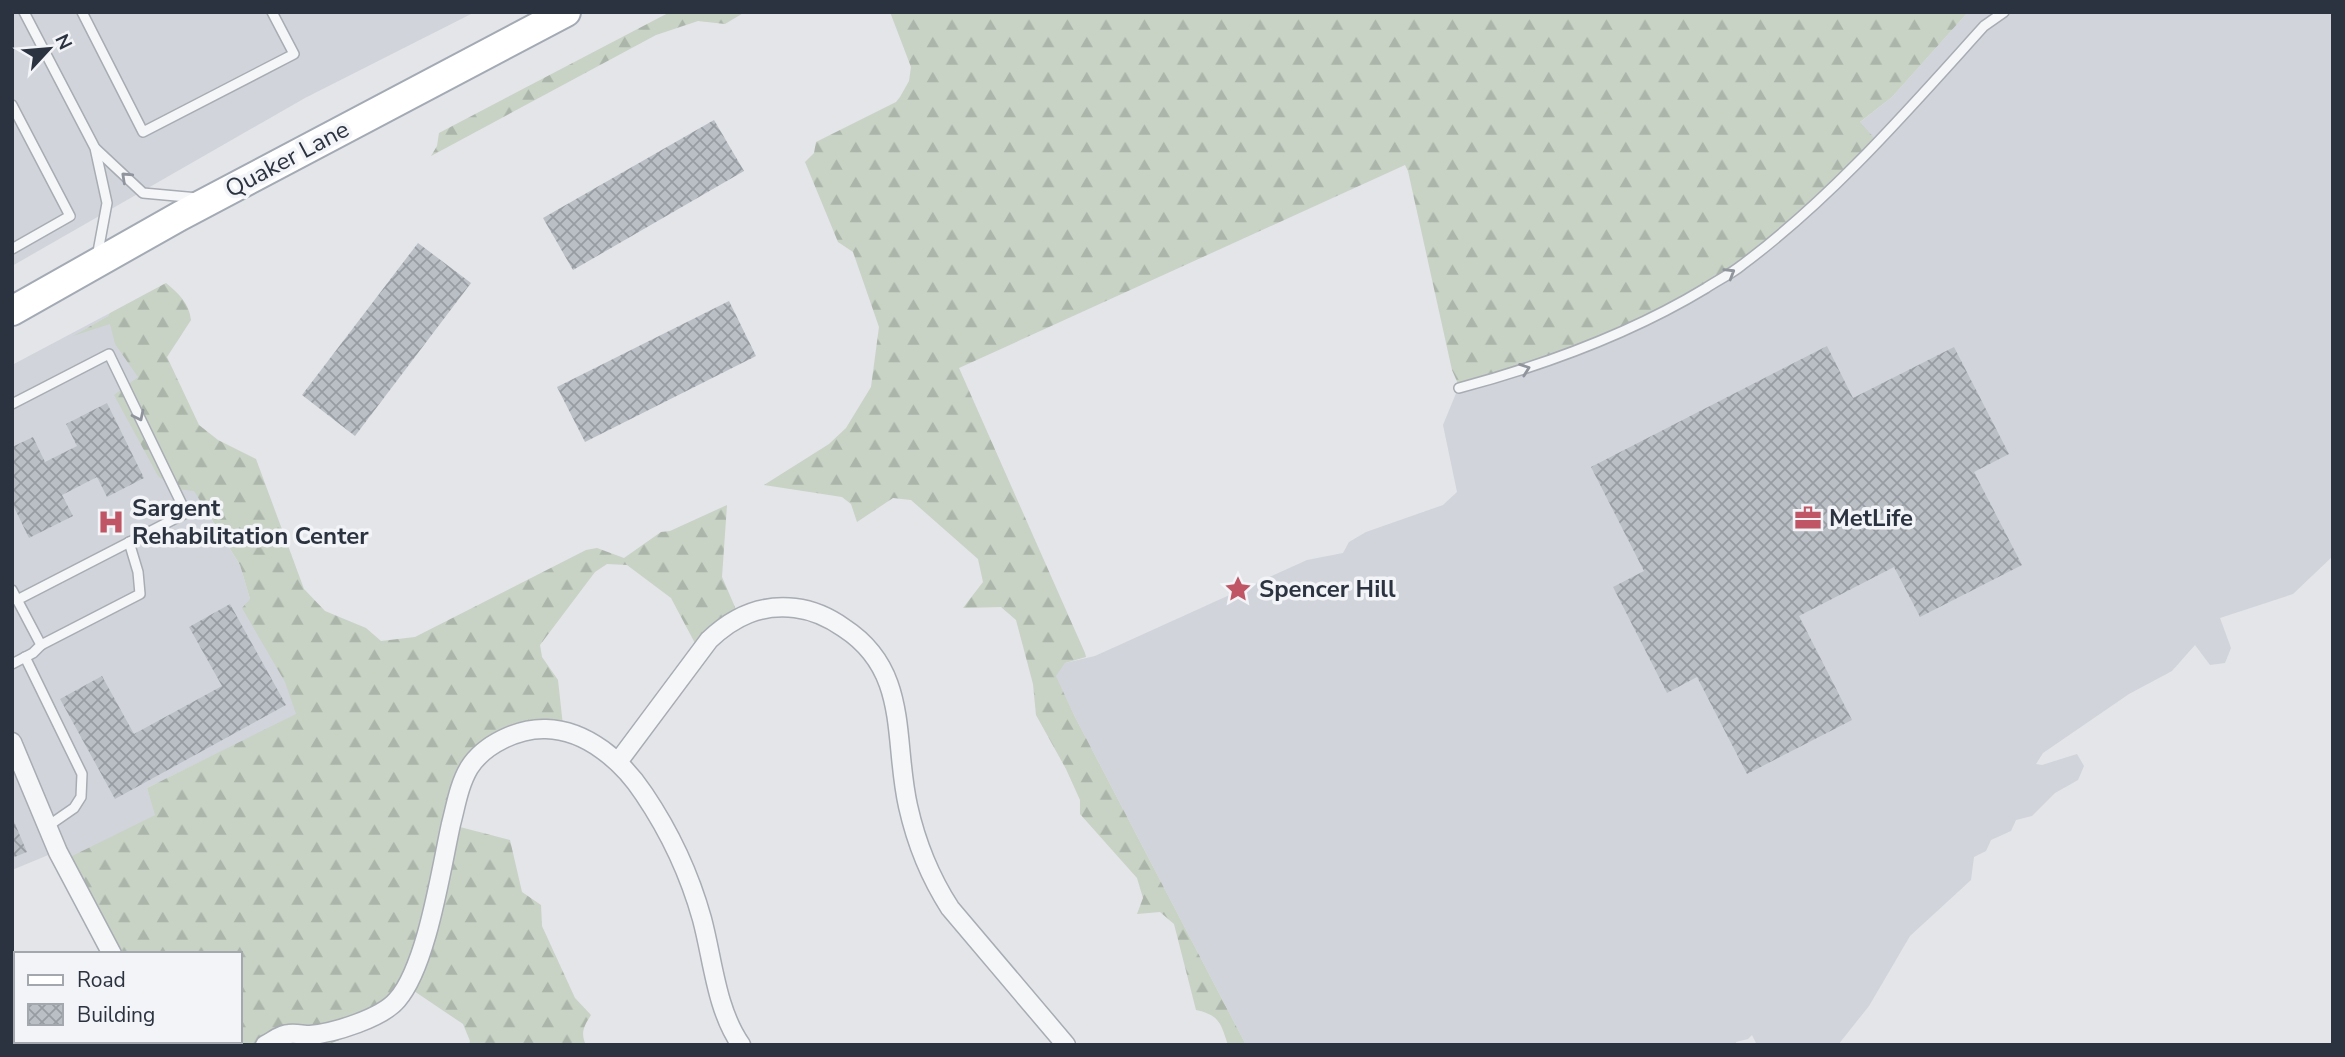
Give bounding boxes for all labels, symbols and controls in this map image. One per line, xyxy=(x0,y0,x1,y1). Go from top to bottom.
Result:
north arrow xyxy=(14,14,84,84)
text: N xyxy=(49,30,78,54)
street label: Quaker Lane xyxy=(219,113,355,205)
one-way arrow xyxy=(121,173,134,186)
one-way arrow xyxy=(1723,268,1736,281)
one-way arrow xyxy=(1518,363,1530,377)
one-way arrow xyxy=(130,409,144,421)
place label: Sargent Rehabilitation Center xyxy=(132,492,369,552)
place label: MetLife xyxy=(1829,502,1913,534)
office icon: MetLife xyxy=(1793,503,1823,533)
hospital icon: Sargent Rehabilitation Center xyxy=(96,507,126,537)
place label: Spencer Hill xyxy=(1259,573,1396,605)
place icon: Spencer Hill xyxy=(1223,574,1253,604)
legend xyxy=(14,952,242,1043)
text: Road xyxy=(77,966,126,994)
text: Building xyxy=(77,1001,155,1029)

